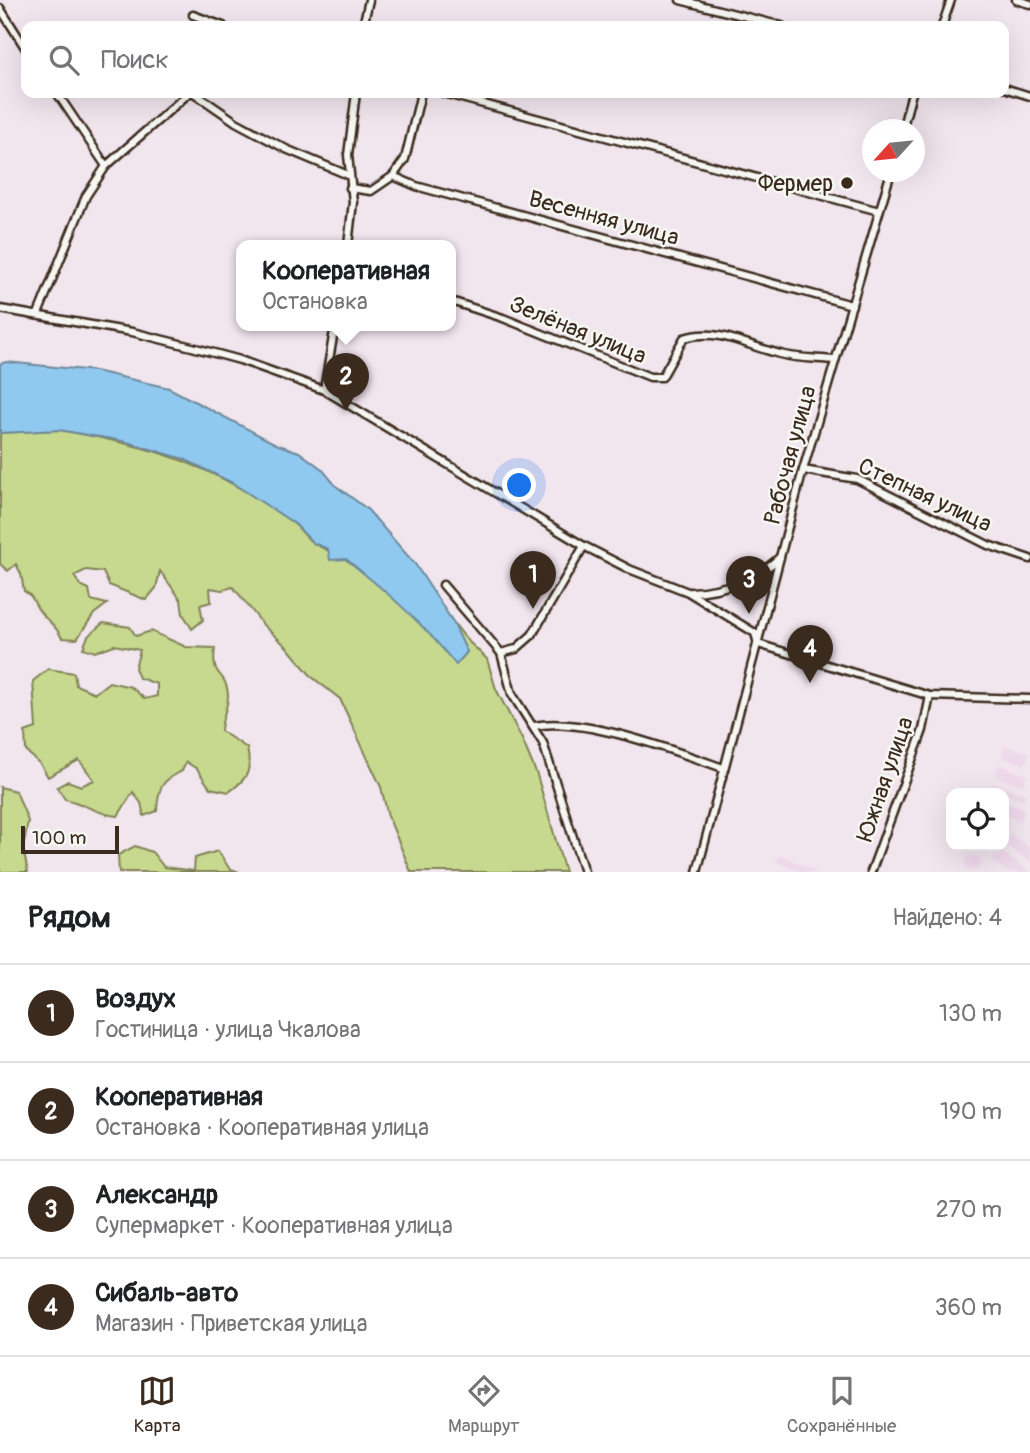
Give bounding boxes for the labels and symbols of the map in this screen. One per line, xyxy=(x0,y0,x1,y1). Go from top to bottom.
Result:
north arrow xyxy=(862,119,925,182)
place label: Фермер xyxy=(758,169,833,198)
marker: Фермер xyxy=(839,175,855,191)
street label: Весенняя улица xyxy=(526,184,682,252)
street label: Зелёная улица xyxy=(505,289,651,371)
pin: 2 xyxy=(323,353,369,411)
street label: Рабочая улица xyxy=(758,382,822,528)
street label: Степная улица xyxy=(854,451,996,539)
your location xyxy=(502,468,536,502)
pin: 1 xyxy=(510,551,556,609)
pin: 3 xyxy=(726,556,772,614)
pin: 4 xyxy=(787,625,833,683)
street label: Южная улица xyxy=(850,713,920,845)
scale bar xyxy=(21,823,119,855)

